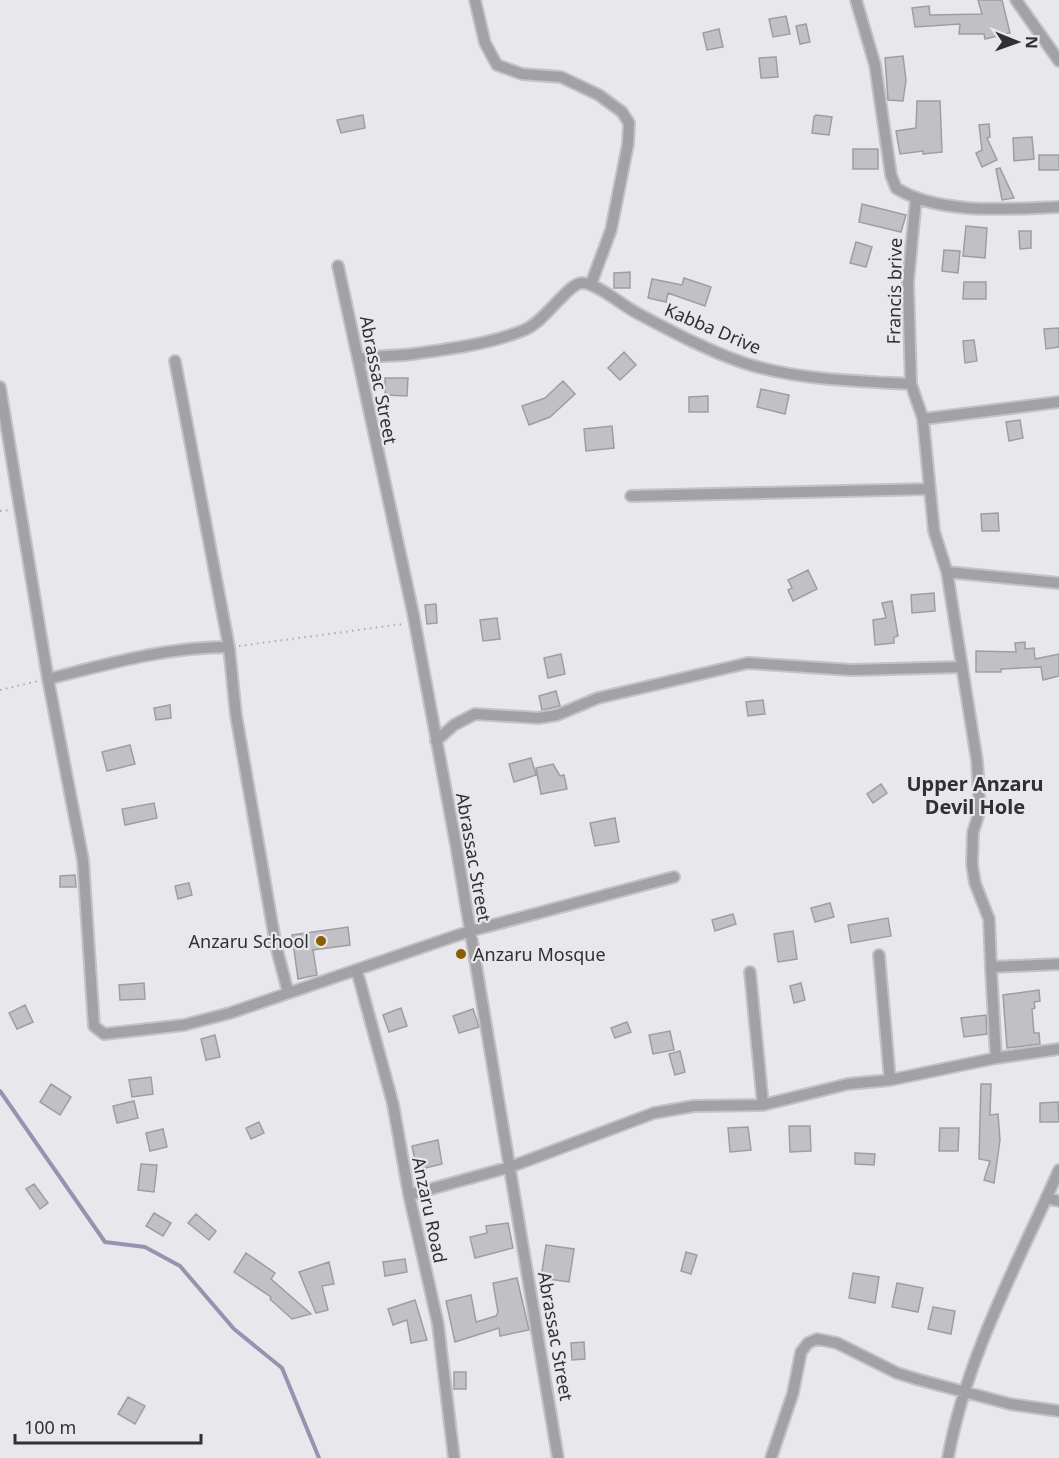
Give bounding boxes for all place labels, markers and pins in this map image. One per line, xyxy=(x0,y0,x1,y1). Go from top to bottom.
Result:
place label: Anzaru School xyxy=(189,929,309,953)
marker: Anzaru School xyxy=(314,934,328,948)
place label: Anzaru Mosque xyxy=(473,942,606,966)
marker: Anzaru Mosque xyxy=(454,947,468,961)

